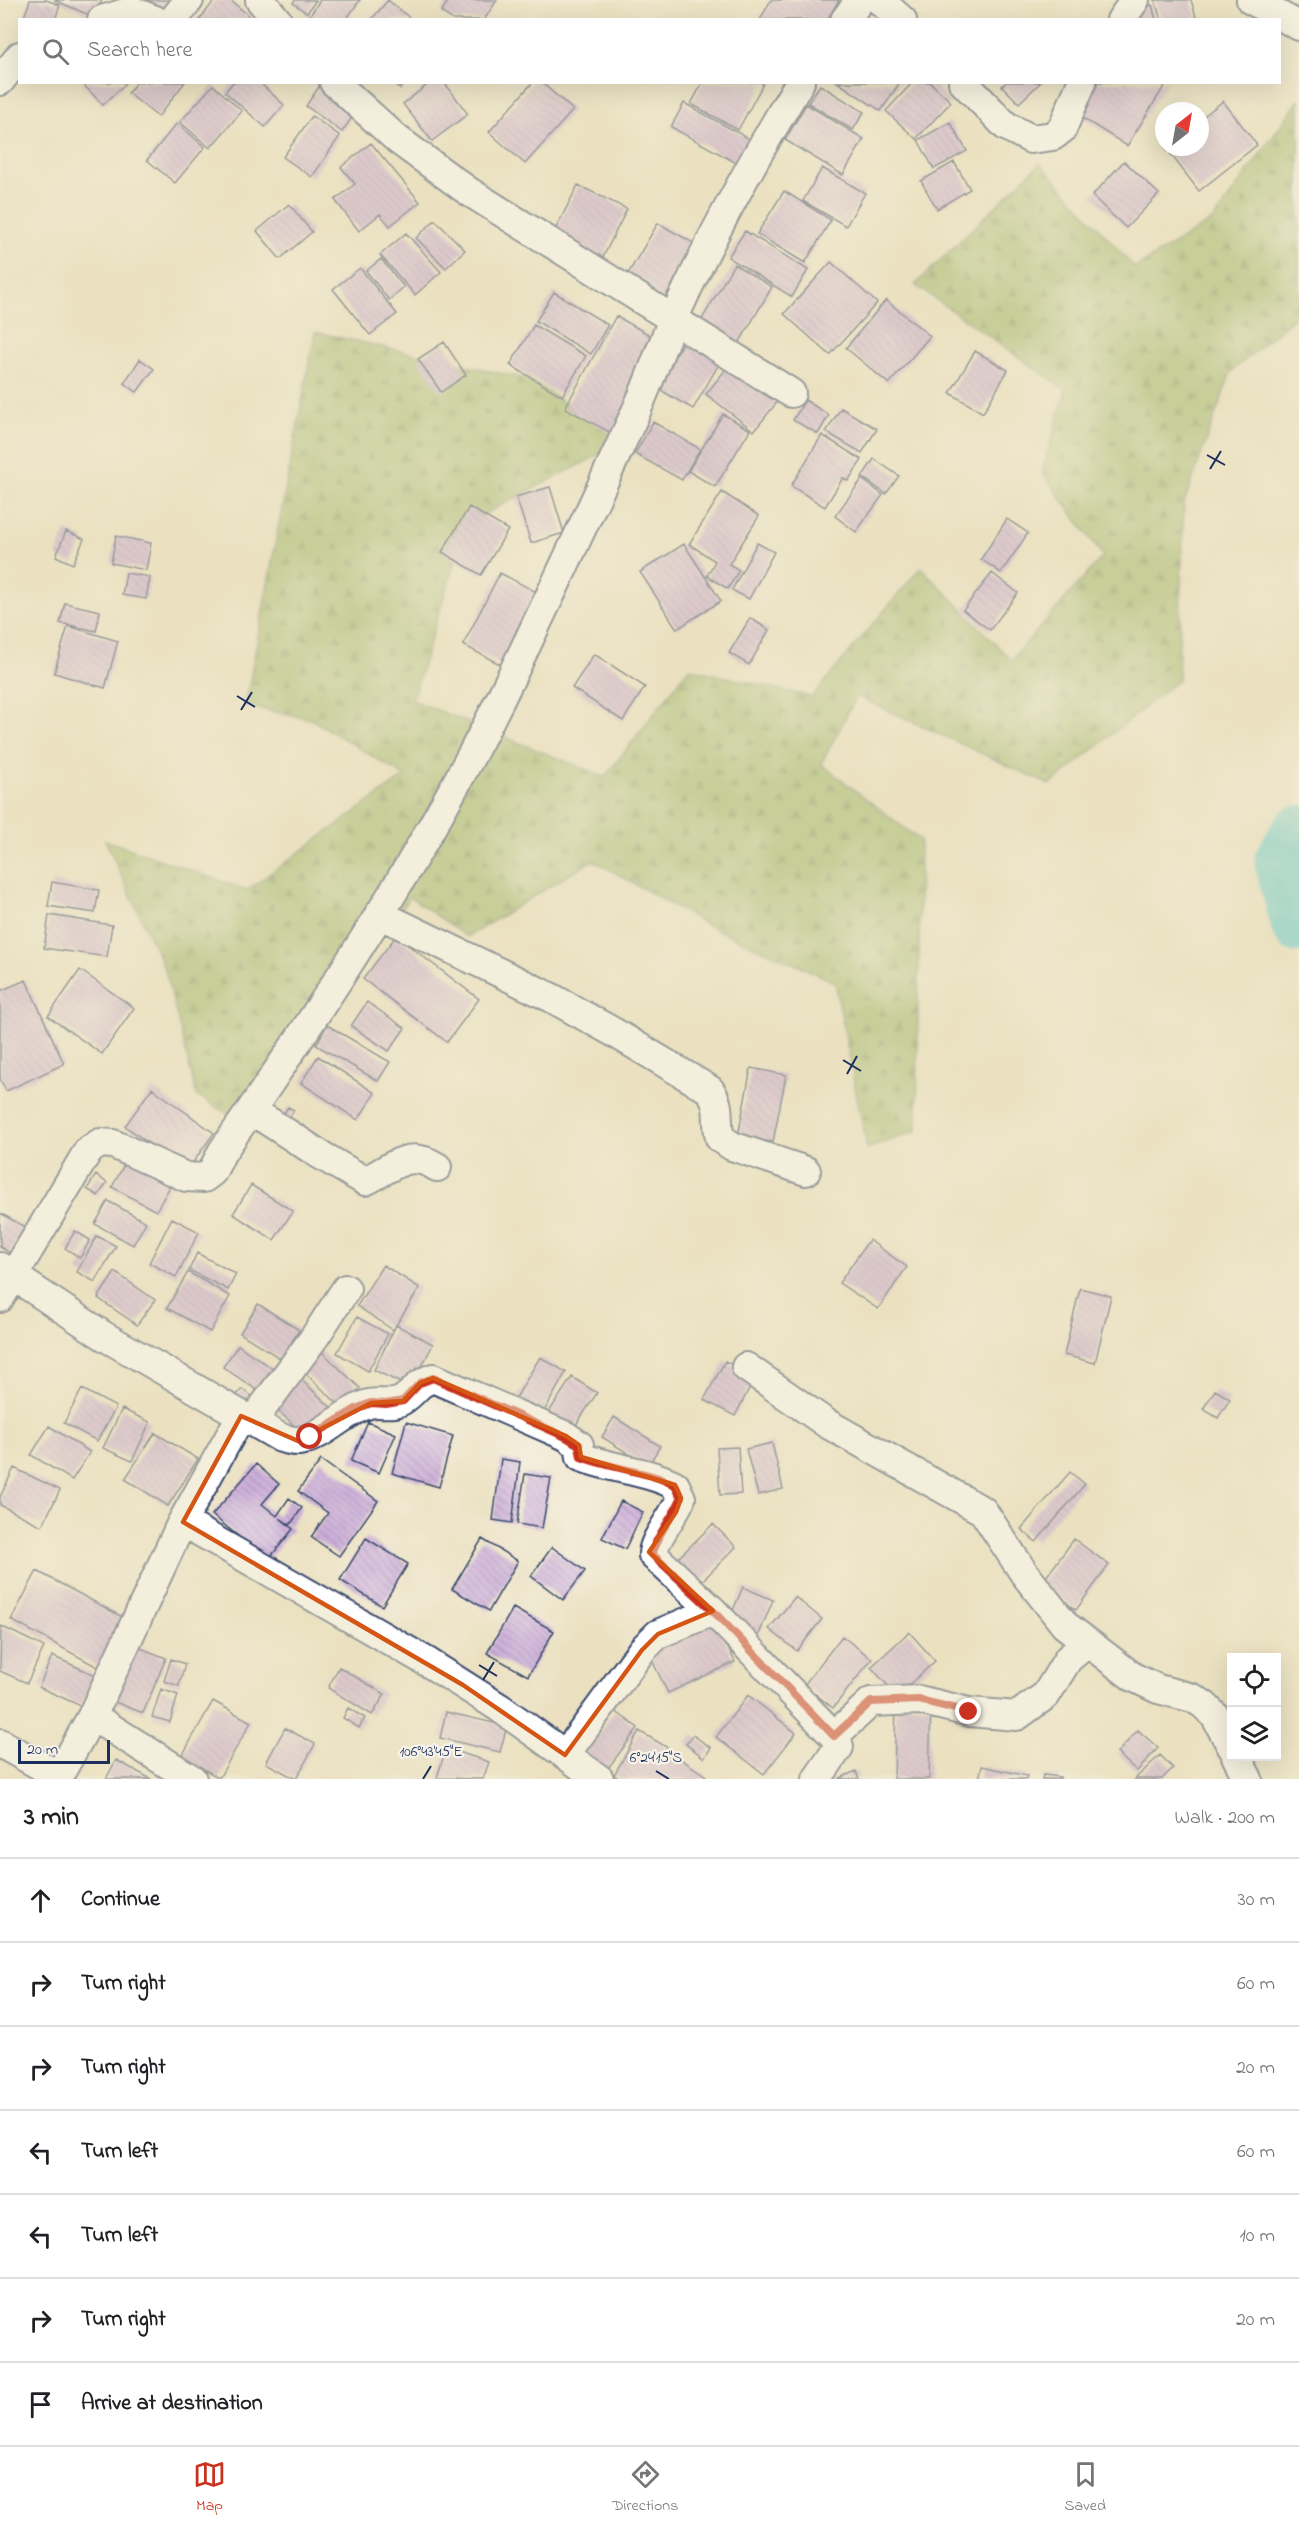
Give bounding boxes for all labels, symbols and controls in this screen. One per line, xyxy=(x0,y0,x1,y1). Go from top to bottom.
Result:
search box xyxy=(18,18,1281,84)
icon: search xyxy=(39,35,72,68)
text: Search here xyxy=(87,35,192,67)
north arrow xyxy=(1155,102,1209,156)
route start xyxy=(296,1423,322,1449)
map controls xyxy=(1227,1653,1281,1761)
button: locate xyxy=(1227,1653,1281,1707)
route end xyxy=(955,1698,981,1724)
button: layers xyxy=(1227,1707,1281,1761)
scale bar xyxy=(18,1737,110,1764)
text: 20 m xyxy=(27,1738,58,1762)
text: 106°43'45"E xyxy=(399,1741,463,1763)
text: 6°24'15"S xyxy=(630,1747,683,1769)
text: 3 min xyxy=(24,1799,79,1837)
text: Walk · 200 m xyxy=(1175,1804,1275,1833)
icon: ahead xyxy=(24,1884,57,1917)
text: Continue xyxy=(81,1884,160,1916)
text: 30 m xyxy=(1238,1886,1275,1915)
icon: right xyxy=(24,1968,57,2001)
text: Turn right xyxy=(81,1968,166,2000)
text: 60 m xyxy=(1237,1970,1275,1999)
icon: right xyxy=(24,2052,57,2085)
text: Turn right xyxy=(81,2052,166,2084)
text: 20 m xyxy=(1236,2054,1275,2083)
icon: left xyxy=(24,2136,57,2169)
text: Turn left xyxy=(81,2136,158,2168)
text: 60 m xyxy=(1237,2138,1275,2167)
icon: left xyxy=(24,2220,57,2253)
text: Turn left xyxy=(81,2220,158,2252)
text: 10 m xyxy=(1239,2222,1275,2251)
icon: right xyxy=(24,2304,57,2337)
text: Turn right xyxy=(81,2304,166,2336)
text: 20 m xyxy=(1236,2306,1275,2335)
icon: arrive xyxy=(24,2388,57,2421)
text: Arrive at destination xyxy=(81,2388,263,2420)
tab: Map xyxy=(193,2458,226,2518)
tab: Directions xyxy=(612,2458,678,2518)
tab: Saved xyxy=(1064,2458,1106,2518)

